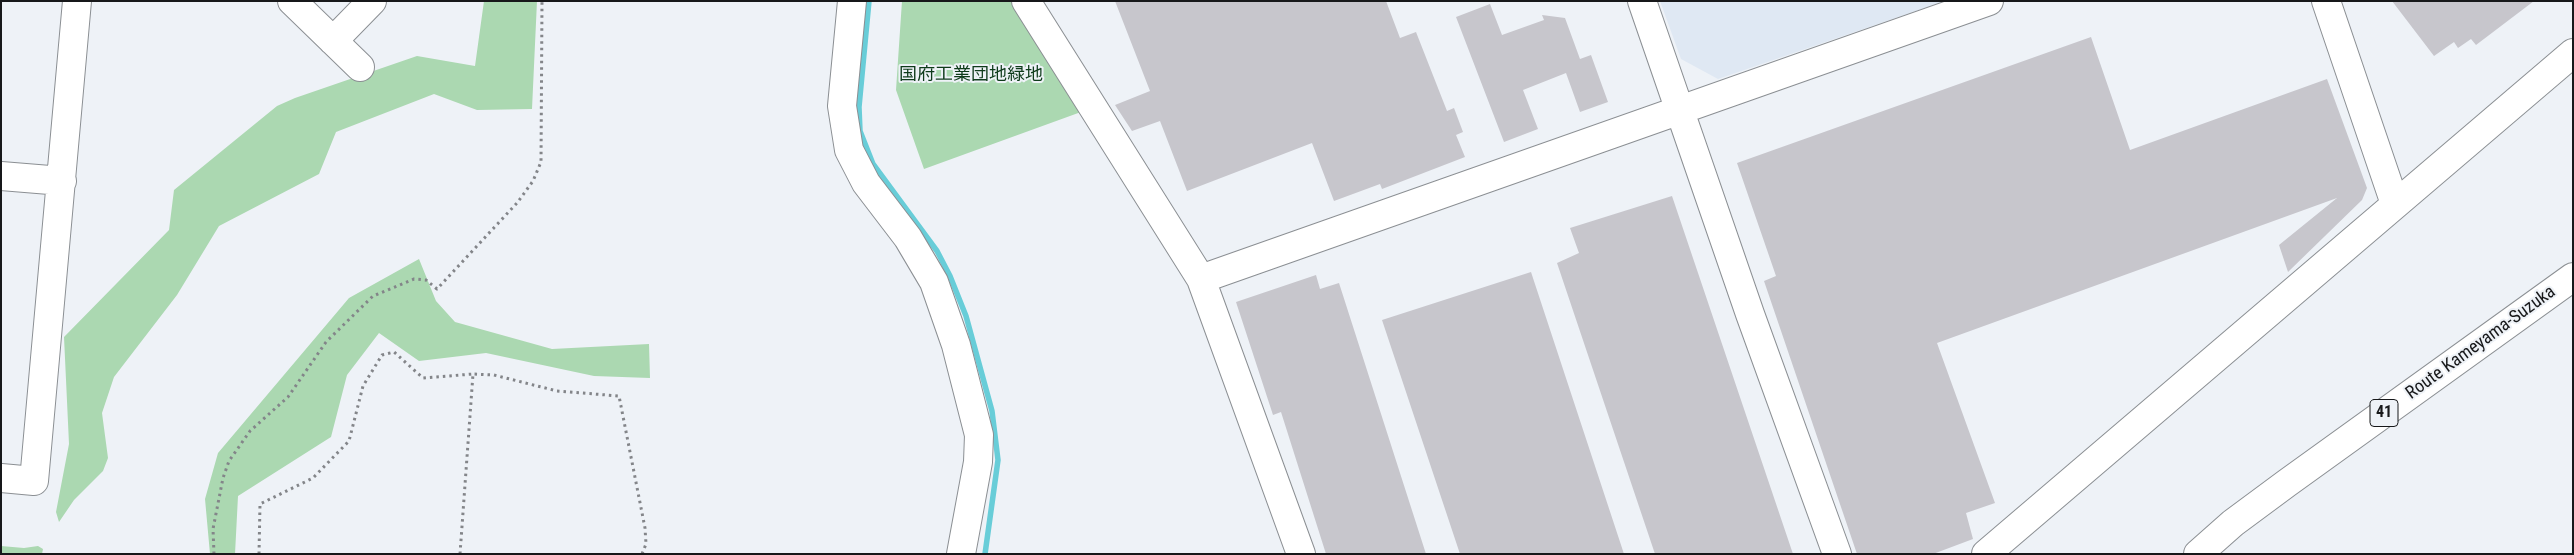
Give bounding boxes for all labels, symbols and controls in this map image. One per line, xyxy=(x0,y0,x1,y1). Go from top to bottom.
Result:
park label: 国府工業団地緑地 xyxy=(899,64,1043,86)
street label: Route Kameyama-Suzuka xyxy=(2402,282,2560,404)
road number: 41 xyxy=(2370,399,2398,426)

